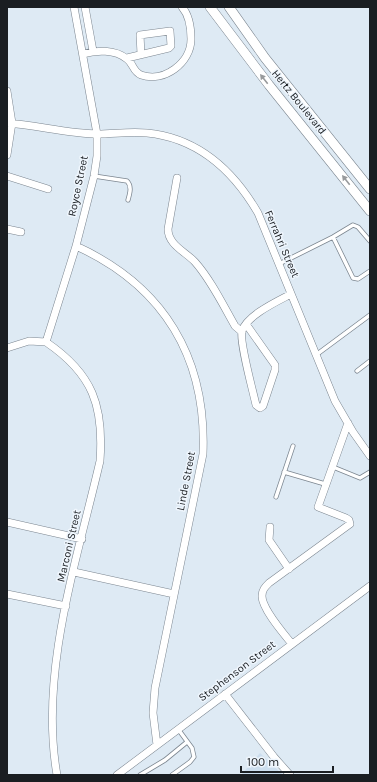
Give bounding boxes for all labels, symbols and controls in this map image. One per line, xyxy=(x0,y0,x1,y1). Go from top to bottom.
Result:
street label: Hertz Boulevard xyxy=(269,67,329,137)
one-way arrow xyxy=(260,73,269,84)
street label: Royce Street xyxy=(65,154,91,218)
one-way arrow xyxy=(342,174,350,185)
street label: Ferrahri Street xyxy=(262,208,302,280)
street label: Linde Street xyxy=(174,450,198,512)
street label: Marconi Street xyxy=(54,509,84,583)
street label: Stephenson Street xyxy=(196,638,278,704)
scale bar xyxy=(241,748,333,774)
text: 100 m xyxy=(247,755,279,769)

